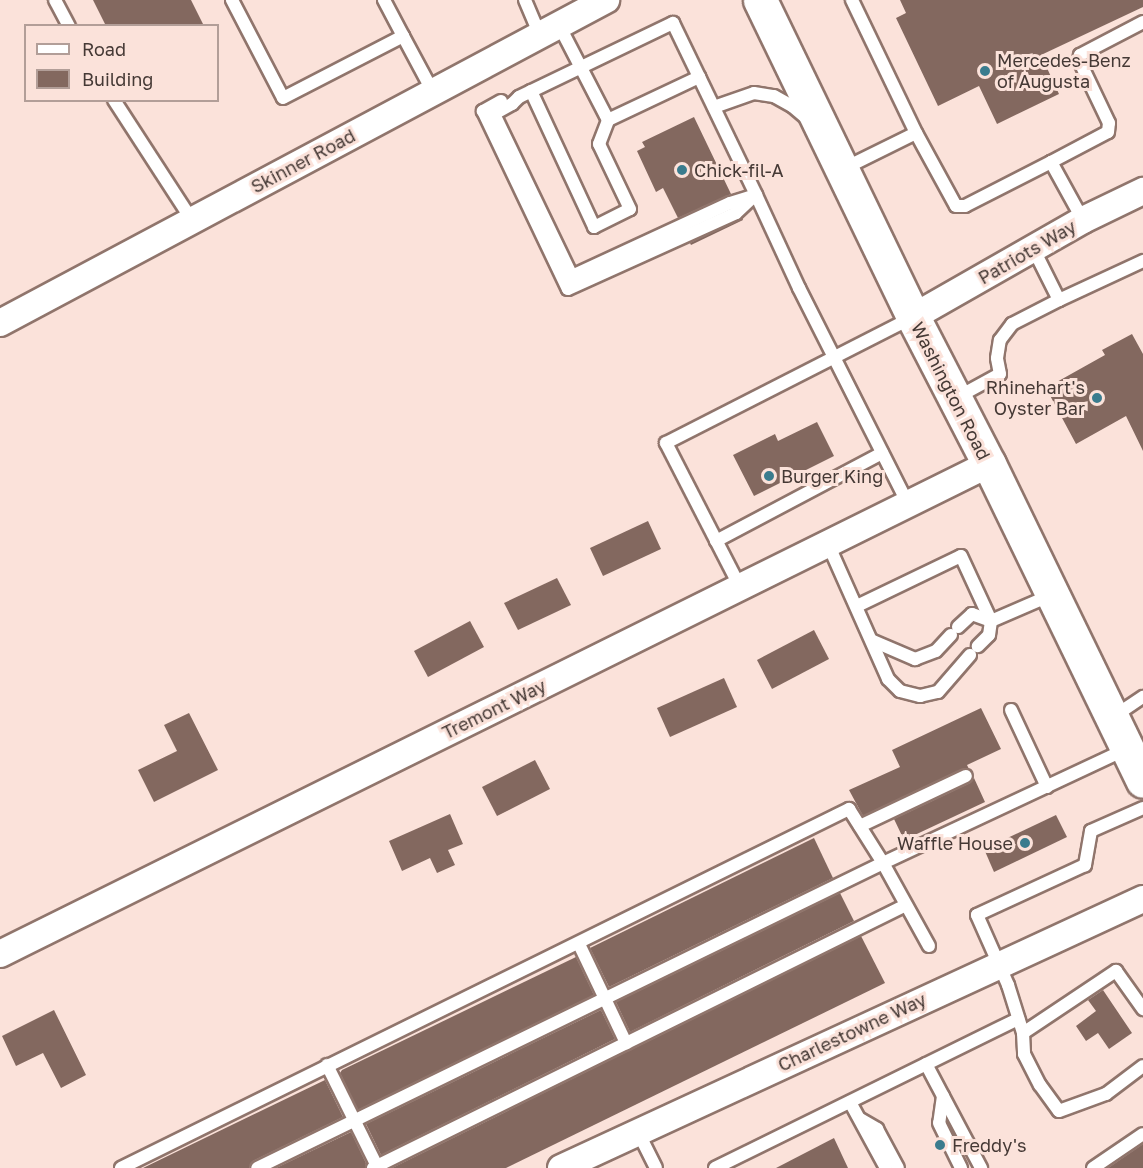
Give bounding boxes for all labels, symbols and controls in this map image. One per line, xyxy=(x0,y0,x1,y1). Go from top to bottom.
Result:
legend xyxy=(24,24,219,102)
text: Road xyxy=(82,38,126,60)
place label: Mercedes-Benz of Augusta xyxy=(997,50,1131,92)
marker: Mercedes-Benz of Augusta xyxy=(978,64,992,78)
text: Building xyxy=(82,68,153,90)
street label: Skinner Road xyxy=(247,125,359,197)
place label: Chick-fil-A xyxy=(694,159,784,181)
marker: Chick-fil-A xyxy=(675,163,689,177)
street label: Patriots Way xyxy=(974,215,1080,289)
street label: Washington Road xyxy=(907,318,995,464)
place label: Rhinehart's Oyster Bar xyxy=(986,377,1085,420)
marker: Rhinehart's Oyster Bar xyxy=(1090,391,1104,405)
place label: Burger King xyxy=(781,465,883,487)
marker: Burger King xyxy=(762,469,776,483)
street label: Tremont Way xyxy=(439,675,549,743)
place label: Waffle House xyxy=(897,832,1013,854)
marker: Waffle House xyxy=(1018,836,1032,850)
street label: Charlestowne Way xyxy=(775,988,929,1076)
place label: Freddy's xyxy=(952,1134,1026,1156)
marker: Freddy's xyxy=(933,1138,947,1152)

